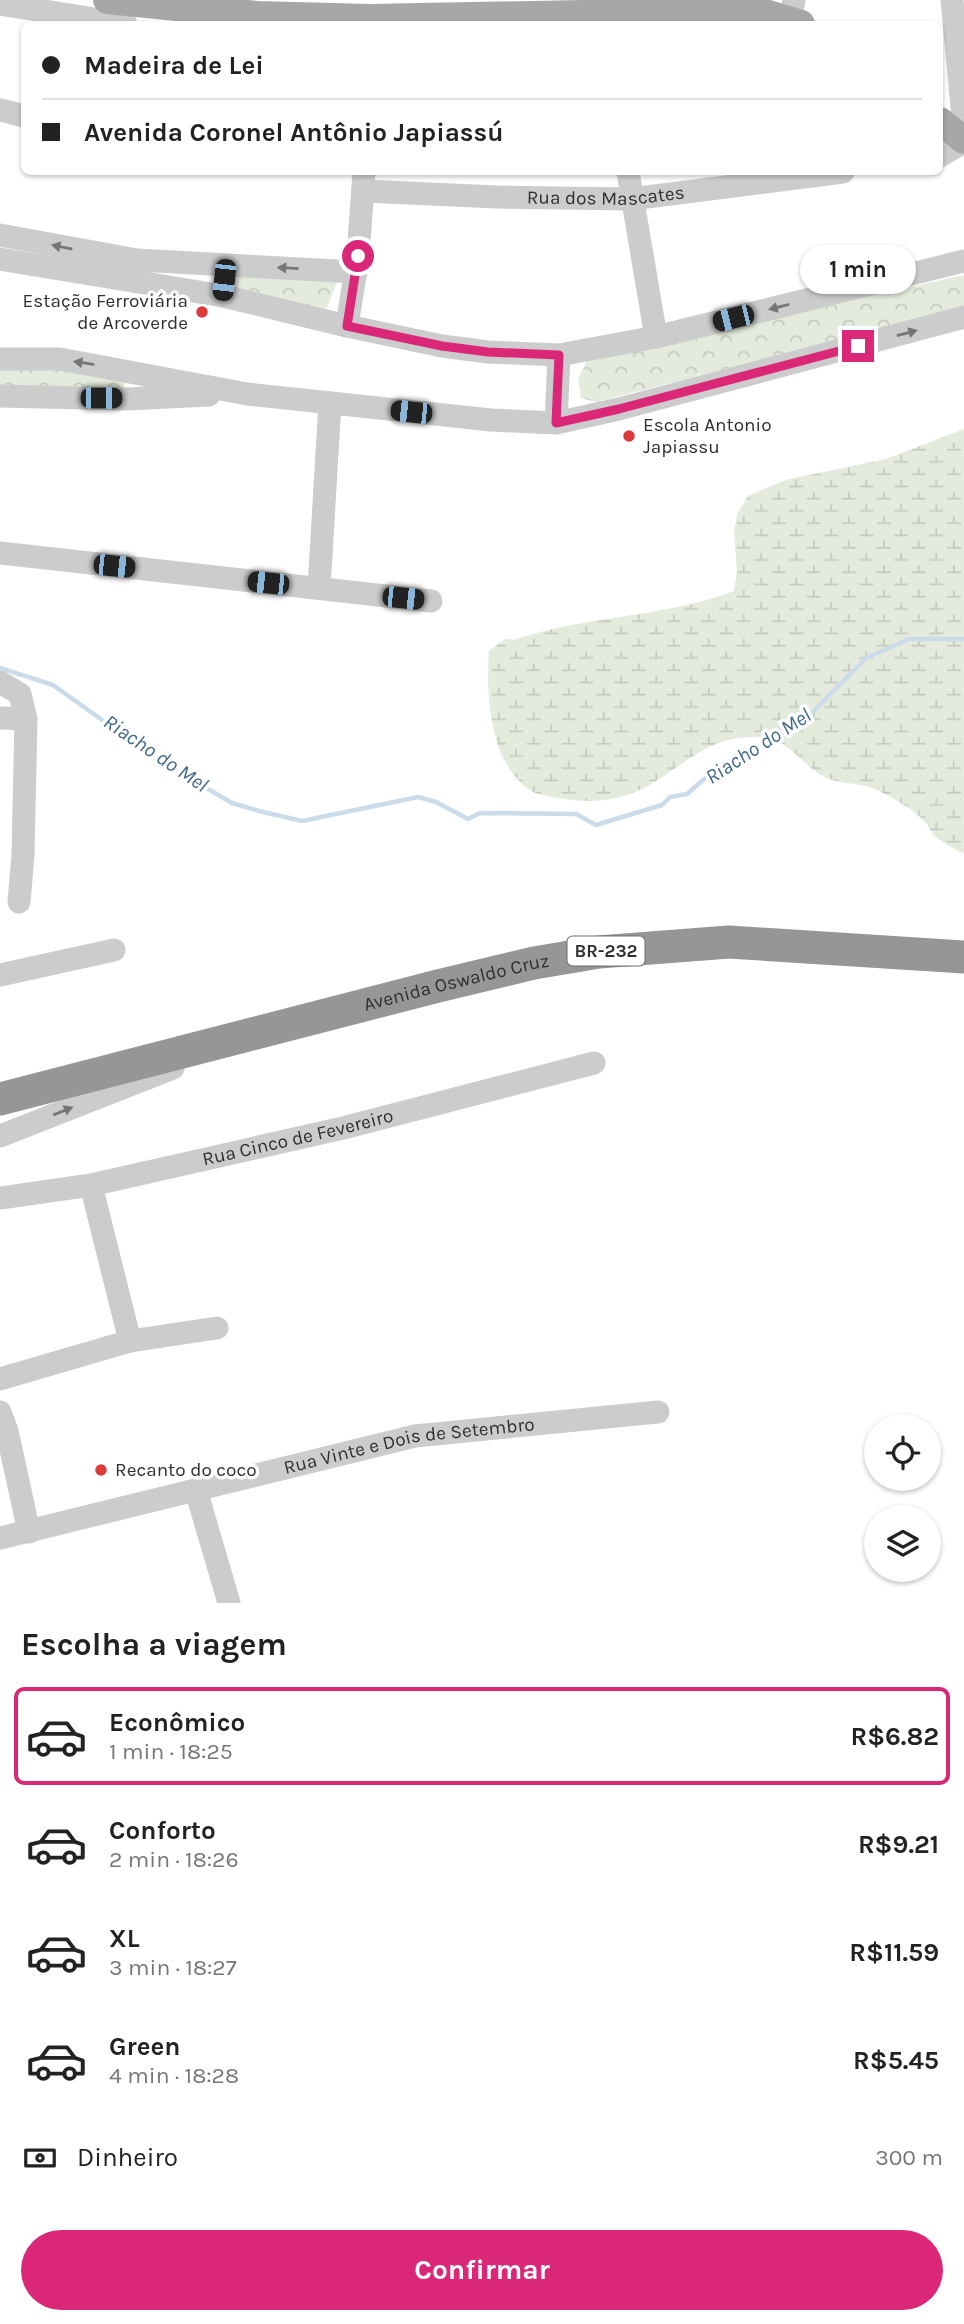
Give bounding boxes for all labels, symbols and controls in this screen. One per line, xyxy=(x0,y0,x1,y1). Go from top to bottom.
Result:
text: Madeira de Lei xyxy=(84,50,264,81)
text: Avenida Coronel Antônio Japiassú xyxy=(84,117,504,148)
street label: Rua dos Mascates xyxy=(527,181,686,210)
route start xyxy=(342,240,374,272)
one-way arrow xyxy=(51,241,73,252)
callout: 1 min xyxy=(800,244,916,294)
text: 1 min xyxy=(829,256,887,283)
car xyxy=(212,258,237,302)
one-way arrow xyxy=(277,263,299,274)
place label: Estação Ferroviária de Arcoverde xyxy=(23,290,188,334)
one-way arrow xyxy=(768,302,790,313)
car xyxy=(711,303,756,333)
marker: Estação Ferroviária de Arcoverde xyxy=(194,304,210,320)
one-way arrow xyxy=(897,327,918,337)
route end xyxy=(842,330,874,362)
one-way arrow xyxy=(73,357,95,368)
car xyxy=(81,388,123,409)
car xyxy=(390,399,433,425)
place label: Escola Antonio Japiassu xyxy=(643,414,772,458)
marker: Escola Antonio Japiassu xyxy=(621,428,637,444)
car xyxy=(93,553,136,579)
car xyxy=(247,570,290,596)
car xyxy=(382,585,425,611)
water label: Riacho do Mel xyxy=(701,703,815,789)
water label: Riacho do Mel xyxy=(99,709,213,797)
road number: BR-232 xyxy=(568,936,644,966)
street label: Avenida Oswaldo Cruz xyxy=(361,950,551,1016)
street label: Rua Cinco de Fevereiro xyxy=(200,1104,395,1170)
one-way arrow xyxy=(53,1106,74,1117)
street label: Rua Vinte e Dois de Setembro xyxy=(281,1413,536,1479)
map controls xyxy=(864,1414,941,1582)
button: locate xyxy=(864,1414,941,1491)
place label: Recanto do coco xyxy=(115,1459,257,1481)
marker: Recanto do coco xyxy=(93,1462,109,1478)
button: layers xyxy=(864,1505,941,1582)
text: Escolha a viagem xyxy=(21,1626,287,1663)
icon: car xyxy=(25,1705,88,1768)
text: Econômico xyxy=(109,1707,245,1738)
text: R$6.82 xyxy=(850,1721,939,1752)
text: 1 min · 18:25 xyxy=(109,1738,233,1765)
icon: car xyxy=(25,1813,88,1876)
text: Conforto xyxy=(109,1815,216,1846)
text: R$9.21 xyxy=(858,1829,939,1860)
text: 2 min · 18:26 xyxy=(109,1846,239,1873)
icon: car xyxy=(25,1921,88,1984)
text: XL xyxy=(109,1923,140,1954)
text: R$11.59 xyxy=(849,1937,939,1968)
text: 3 min · 18:27 xyxy=(109,1954,237,1981)
icon: car xyxy=(25,2029,88,2092)
text: Green xyxy=(109,2031,181,2062)
text: R$5.45 xyxy=(853,2045,939,2076)
text: 4 min · 18:28 xyxy=(109,2062,239,2089)
icon: cash xyxy=(21,2139,59,2177)
text: Dinheiro xyxy=(77,2142,178,2173)
text: 300 m xyxy=(875,2144,943,2171)
button: Confirmar xyxy=(21,2230,943,2310)

